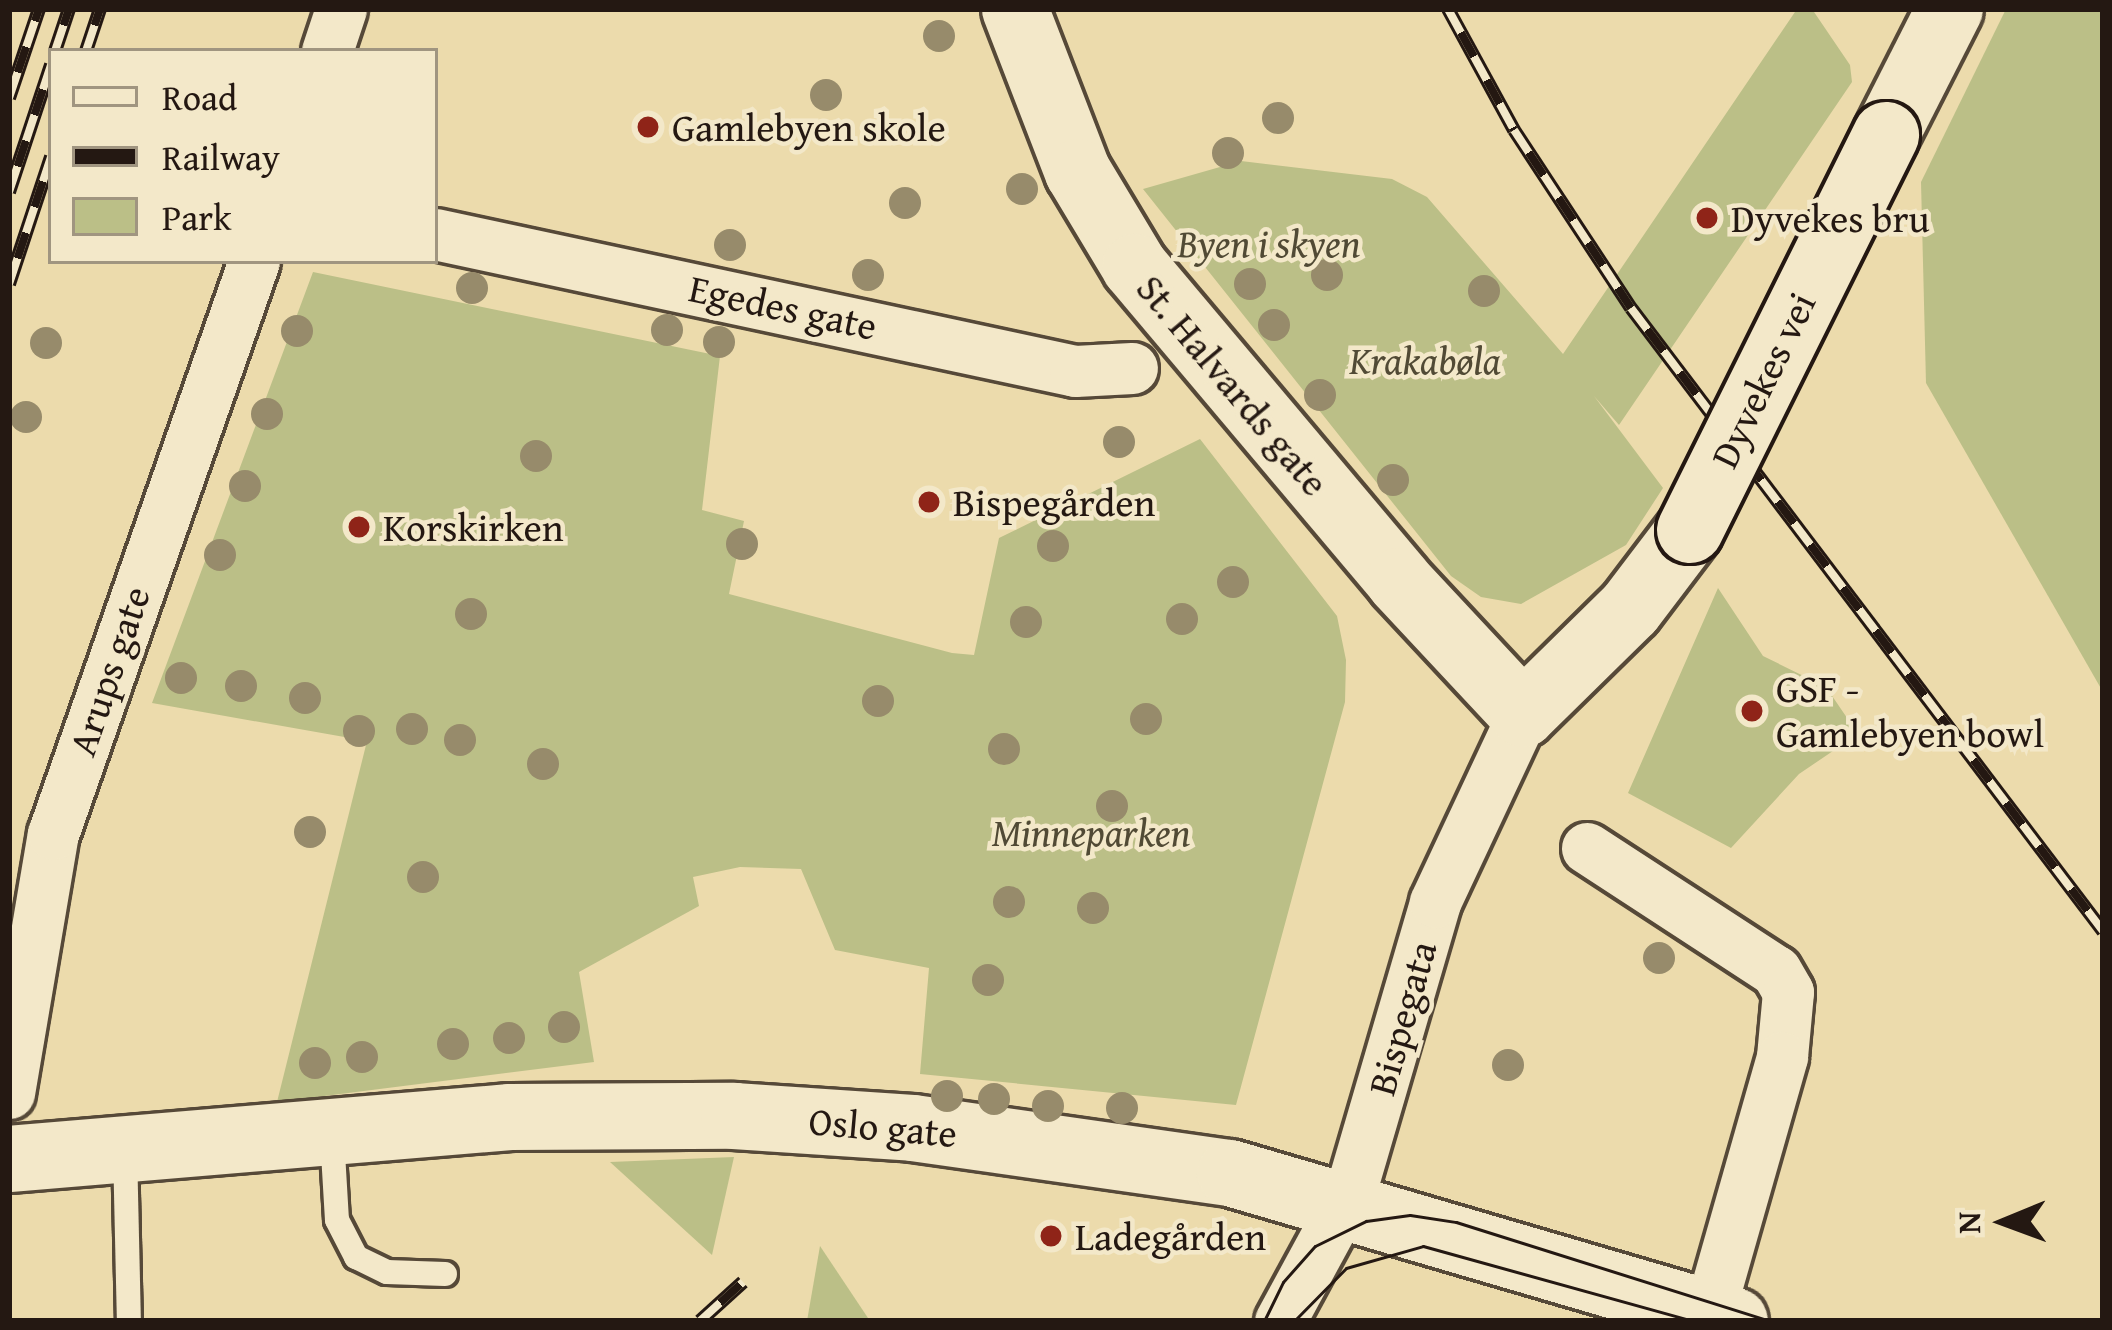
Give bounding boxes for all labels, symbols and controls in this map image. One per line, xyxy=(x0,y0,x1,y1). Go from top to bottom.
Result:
legend xyxy=(48,48,438,264)
text: Road xyxy=(162,70,237,123)
place label: Gamlebyen skole xyxy=(672,104,946,150)
marker: Gamlebyen skole xyxy=(635,114,661,140)
text: Railway xyxy=(162,130,280,183)
text: Park xyxy=(162,190,232,243)
place label: Dyvekes bru xyxy=(1731,195,1930,241)
marker: Dyvekes bru xyxy=(1694,205,1720,231)
park label: Byen i skyen xyxy=(1178,220,1360,266)
street label: Egedes gate xyxy=(685,264,881,350)
street label: St. Halvards gate xyxy=(1127,265,1339,505)
street label: Dyvekes vei xyxy=(1701,285,1825,475)
park label: Krakabøla xyxy=(1349,337,1501,383)
place label: Bispegården xyxy=(953,479,1155,525)
marker: Bispegården xyxy=(916,489,942,515)
place label: Korskirken xyxy=(383,504,564,550)
marker: Korskirken xyxy=(346,514,372,540)
street label: Arups gate xyxy=(58,580,160,762)
place label: GSF - Gamlebyen bowl xyxy=(1776,666,2044,757)
marker: GSF - Gamlebyen bowl xyxy=(1739,698,1765,724)
park label: Minneparken xyxy=(992,809,1190,855)
street label: Bispegata xyxy=(1358,936,1446,1100)
street label: Oslo gate xyxy=(807,1097,959,1157)
north arrow xyxy=(1944,1162,2064,1282)
text: N xyxy=(1944,1211,1992,1234)
place label: Ladegården xyxy=(1075,1213,1266,1259)
marker: Ladegården xyxy=(1038,1223,1064,1249)

